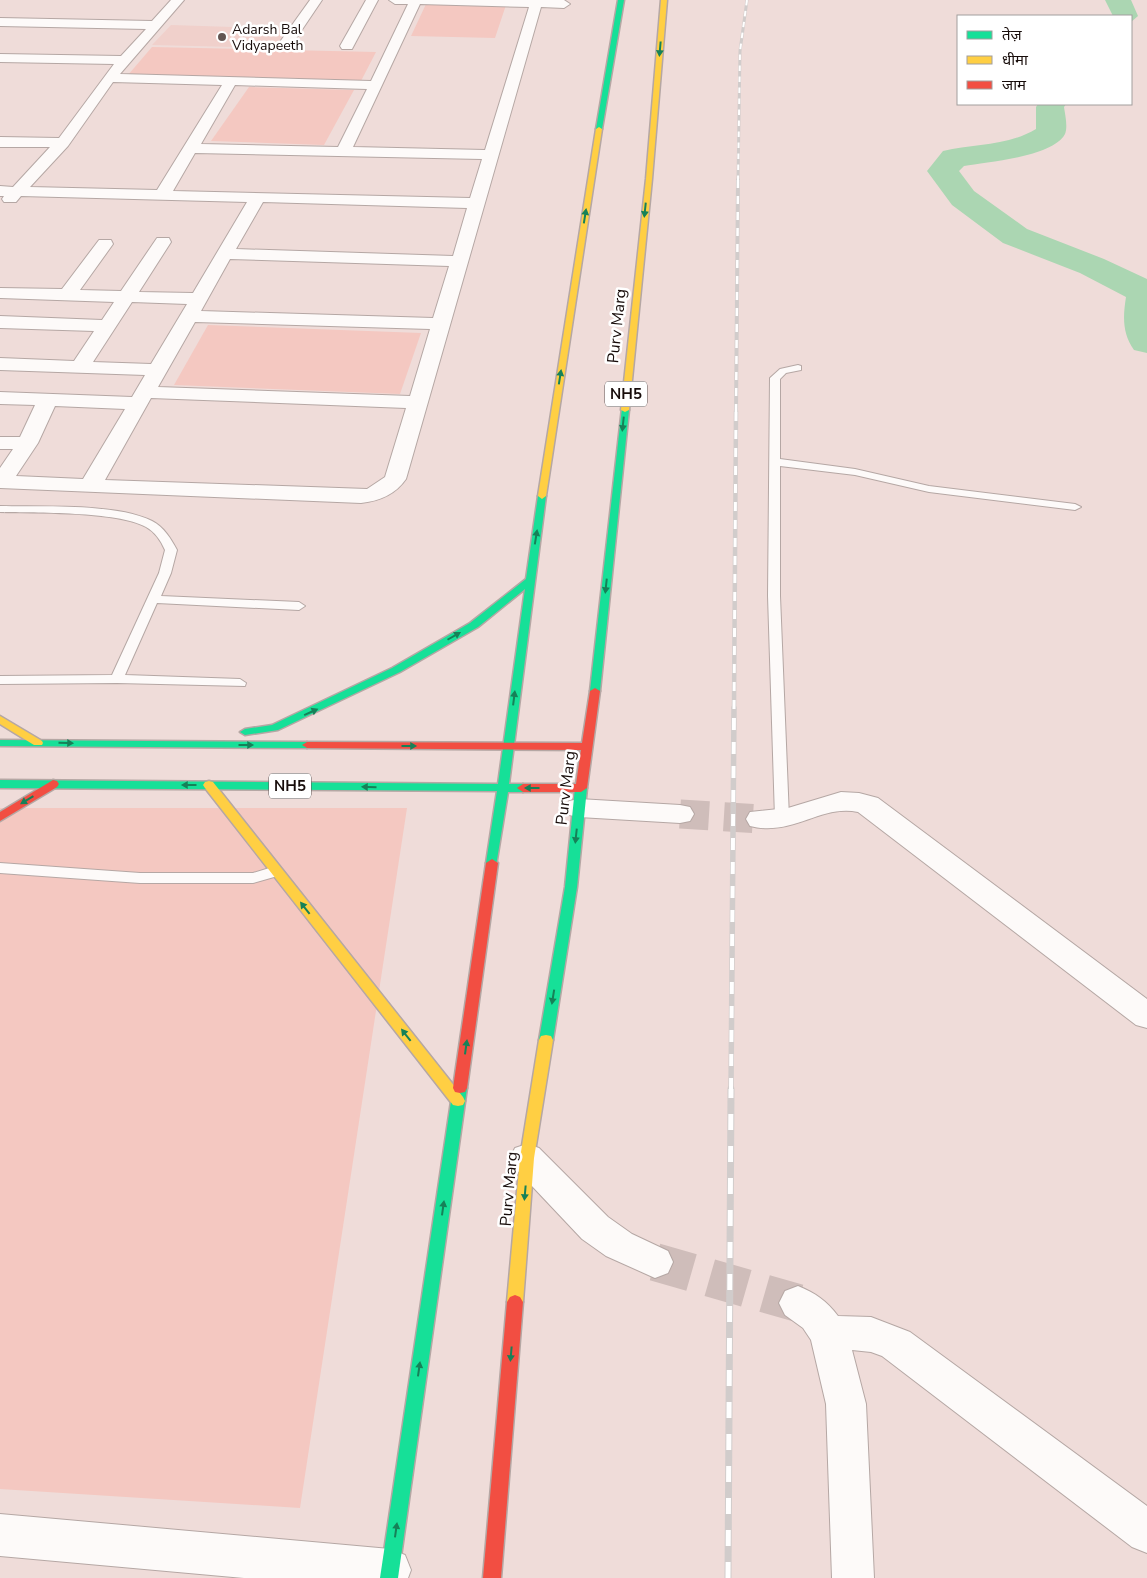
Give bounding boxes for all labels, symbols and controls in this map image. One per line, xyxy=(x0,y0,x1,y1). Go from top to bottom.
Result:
legend xyxy=(957,15,1132,105)
place label: Adarsh Bal Vidyapeeth xyxy=(231,20,303,55)
text: तेज़ xyxy=(1002,25,1023,45)
marker: Adarsh Bal Vidyapeeth xyxy=(216,31,228,43)
one-way arrow xyxy=(655,41,663,57)
text: धीमा xyxy=(1002,50,1029,70)
text: जाम xyxy=(1002,75,1027,95)
one-way arrow xyxy=(641,203,649,219)
one-way arrow xyxy=(581,208,589,224)
street label: Purv Marg xyxy=(602,288,632,364)
one-way arrow xyxy=(556,368,564,384)
road number: NH5 xyxy=(605,382,647,406)
one-way arrow xyxy=(619,417,627,433)
one-way arrow xyxy=(532,529,540,545)
one-way arrow xyxy=(602,578,610,594)
one-way arrow xyxy=(448,632,461,641)
one-way arrow xyxy=(510,690,518,706)
one-way arrow xyxy=(304,708,318,716)
one-way arrow xyxy=(58,739,74,747)
one-way arrow xyxy=(238,741,254,749)
one-way arrow xyxy=(401,742,417,750)
street label: Purv Marg xyxy=(551,750,581,826)
road number: NH5 xyxy=(269,774,311,798)
one-way arrow xyxy=(181,781,197,789)
one-way arrow xyxy=(361,783,377,791)
one-way arrow xyxy=(524,784,540,792)
one-way arrow xyxy=(20,796,33,805)
one-way arrow xyxy=(572,829,580,845)
one-way arrow xyxy=(300,902,311,915)
one-way arrow xyxy=(549,990,557,1006)
one-way arrow xyxy=(401,1029,412,1042)
one-way arrow xyxy=(462,1039,470,1055)
street label: Purv Marg xyxy=(495,1151,523,1227)
one-way arrow xyxy=(520,1185,528,1201)
one-way arrow xyxy=(439,1200,447,1216)
one-way arrow xyxy=(507,1347,515,1363)
one-way arrow xyxy=(416,1361,424,1377)
one-way arrow xyxy=(393,1521,401,1537)

